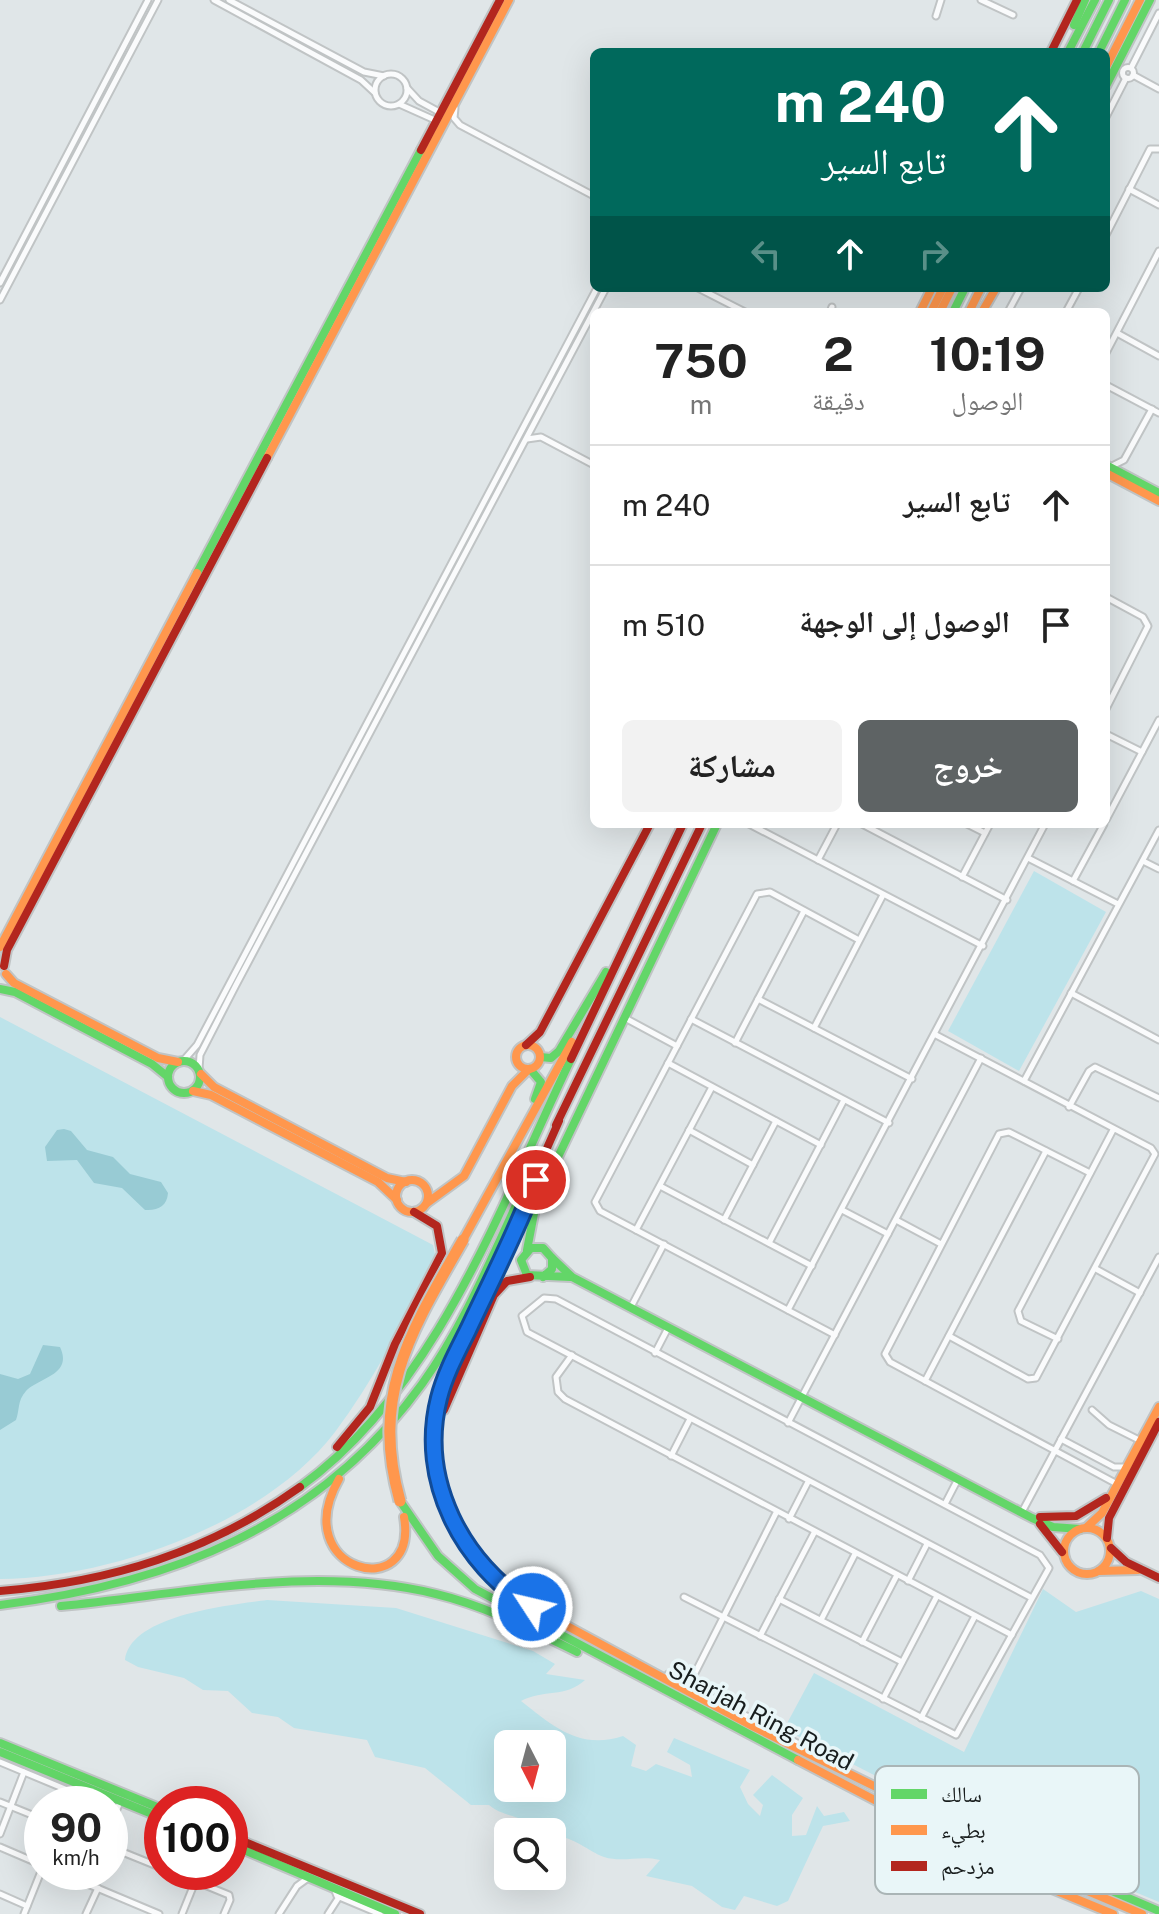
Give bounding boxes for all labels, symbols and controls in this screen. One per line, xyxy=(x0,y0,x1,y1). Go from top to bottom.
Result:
text: 240 m xyxy=(775,69,946,135)
icon: ahead xyxy=(974,80,1078,184)
text: تابع السير xyxy=(821,140,946,182)
icon: left xyxy=(744,232,788,276)
icon: ahead xyxy=(828,232,872,276)
icon: right xyxy=(912,232,956,276)
text: 2 xyxy=(823,325,854,382)
text: 10:19 xyxy=(929,325,1046,382)
text: 750 xyxy=(654,332,748,389)
text: دقيقة xyxy=(812,385,865,416)
text: الوصول xyxy=(951,385,1023,416)
text: m xyxy=(690,389,712,420)
text: تابع السير xyxy=(903,483,1010,519)
icon: ahead xyxy=(1034,483,1078,527)
text: 240 m xyxy=(622,487,710,523)
text: الوصول إلى الوجهة xyxy=(799,603,1010,639)
icon: arrive xyxy=(1034,603,1078,647)
text: 510 m xyxy=(622,607,705,643)
button: مشاركة xyxy=(622,720,842,812)
button: خروج xyxy=(858,720,1078,812)
pin xyxy=(502,1146,570,1214)
icon: arrive xyxy=(514,1158,558,1202)
position arrow xyxy=(490,1565,574,1649)
street label: Sharjah Ring Road xyxy=(664,1655,859,1776)
north arrow xyxy=(494,1730,566,1802)
map controls xyxy=(494,1730,566,1890)
legend xyxy=(875,1766,1139,1894)
text: سالك xyxy=(941,1781,982,1807)
speed limit sign: 100 xyxy=(144,1786,248,1890)
text: 90 xyxy=(50,1804,102,1851)
text: بطيء xyxy=(941,1817,986,1848)
button: search xyxy=(494,1818,566,1890)
text: km/h xyxy=(52,1846,100,1870)
text: مزدحم xyxy=(941,1853,995,1881)

